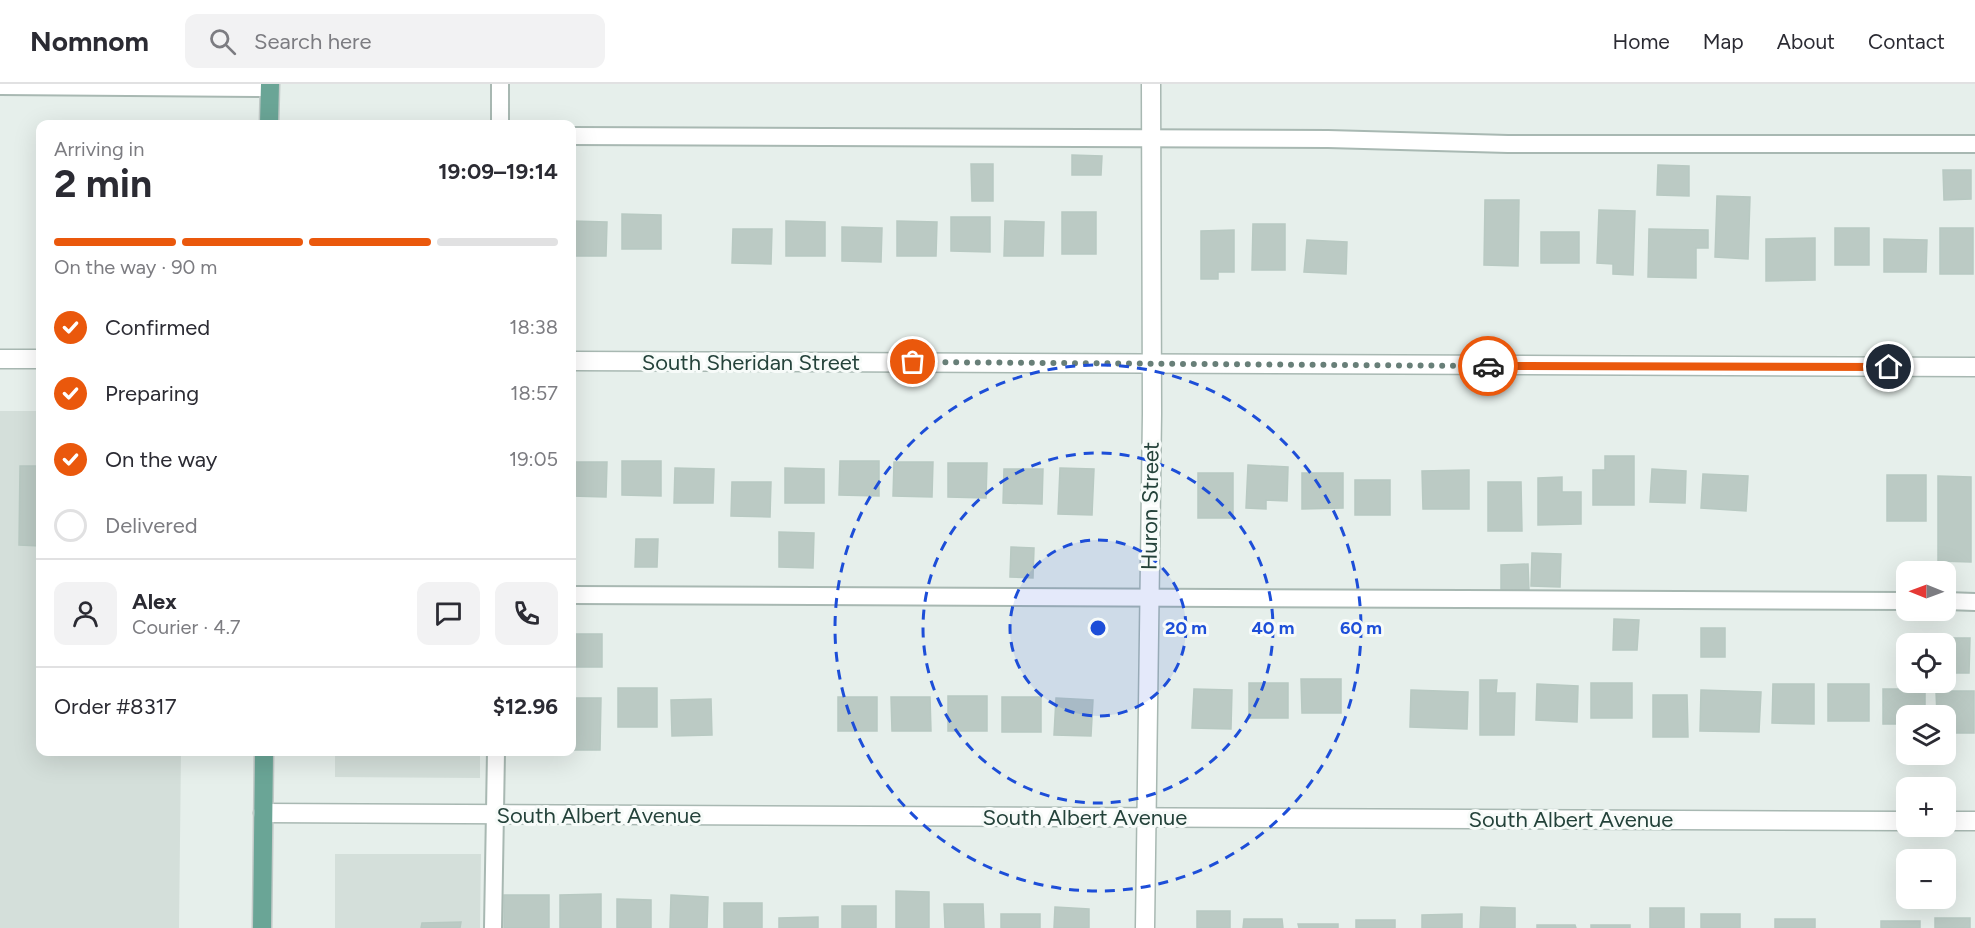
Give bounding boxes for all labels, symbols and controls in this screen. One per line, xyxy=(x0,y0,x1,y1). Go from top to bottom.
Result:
search box xyxy=(185,14,605,68)
text: Nomnom xyxy=(30,24,149,58)
icon: search xyxy=(206,25,239,58)
text: Search here xyxy=(254,28,371,55)
text: Home xyxy=(1613,29,1670,54)
text: Map xyxy=(1703,29,1744,54)
text: About xyxy=(1777,29,1835,54)
text: Contact xyxy=(1868,29,1945,54)
text: Arriving in xyxy=(54,137,144,161)
text: 19:09–19:14 xyxy=(438,158,558,185)
text: 2 min xyxy=(54,160,152,207)
text: On the way · 90 m xyxy=(54,255,217,279)
icon: check xyxy=(54,311,87,344)
text: Confirmed xyxy=(105,314,210,341)
text: 18:38 xyxy=(509,315,558,339)
pin xyxy=(887,336,938,387)
courier xyxy=(1458,336,1518,396)
pin xyxy=(1863,341,1914,392)
icon: bag xyxy=(896,345,929,378)
street label: South Sheridan Street xyxy=(642,349,860,376)
icon: car xyxy=(1472,350,1505,383)
icon: home xyxy=(1872,350,1905,383)
icon: check xyxy=(54,377,87,410)
text: Preparing xyxy=(105,380,199,407)
text: 18:57 xyxy=(510,381,558,405)
street label: Huron Street xyxy=(1135,442,1165,570)
icon: check xyxy=(54,443,87,476)
text: On the way xyxy=(105,446,217,473)
text: 19:05 xyxy=(509,447,558,471)
text: Delivered xyxy=(105,512,198,539)
north arrow xyxy=(1896,561,1956,621)
map controls xyxy=(1896,561,1956,909)
button: person xyxy=(54,582,117,645)
button: chat xyxy=(417,582,480,645)
button: phone xyxy=(495,582,558,645)
text: Alex xyxy=(132,588,177,615)
text: Courier · 4.7 xyxy=(132,615,241,639)
text: 20 m xyxy=(1165,617,1207,639)
text: 40 m xyxy=(1251,617,1295,639)
text: 60 m xyxy=(1340,617,1382,639)
centre of rings xyxy=(1088,618,1108,638)
button: locate xyxy=(1896,633,1956,693)
text: Order #8317 xyxy=(54,693,177,720)
text: $12.96 xyxy=(493,693,558,720)
button: layers xyxy=(1896,705,1956,765)
button: + xyxy=(1896,777,1956,837)
street label: South Albert Avenue xyxy=(497,802,701,829)
street label: South Albert Avenue xyxy=(983,804,1187,831)
street label: South Albert Avenue xyxy=(1469,806,1673,833)
button: − xyxy=(1896,849,1956,909)

